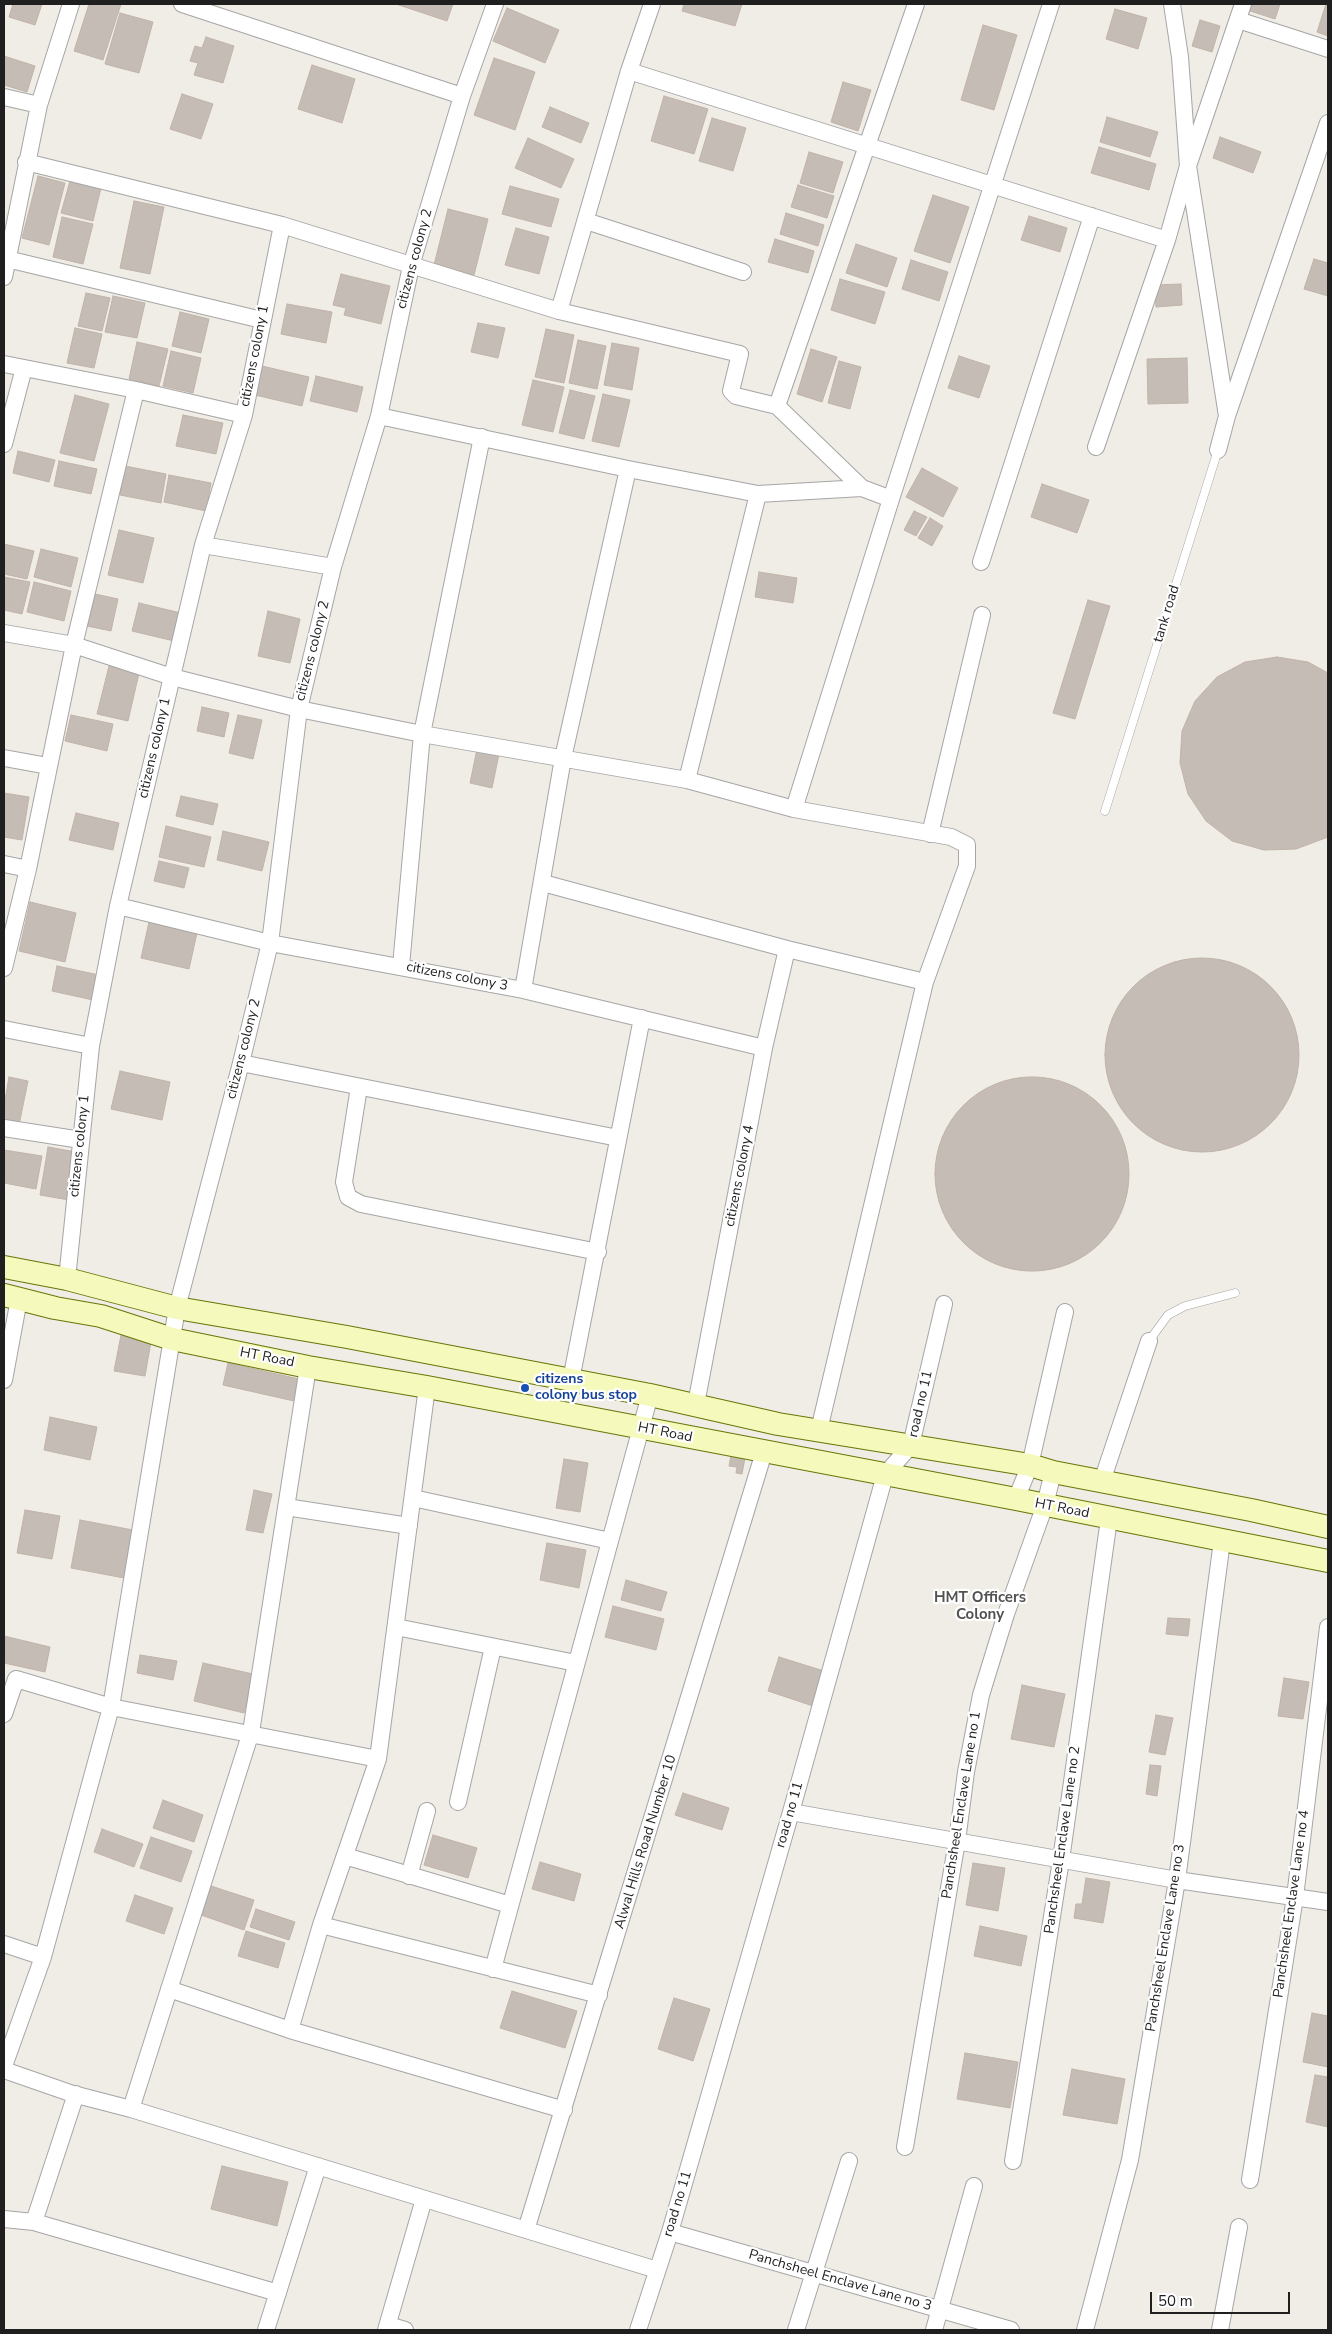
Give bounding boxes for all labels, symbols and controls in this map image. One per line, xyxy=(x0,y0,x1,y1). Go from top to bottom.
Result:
street label: citizens colony 2 xyxy=(394,207,436,311)
street label: citizens colony 1 xyxy=(237,304,273,408)
street label: tank road xyxy=(1150,583,1184,645)
street label: citizens colony 2 xyxy=(292,599,334,703)
street label: citizens colony 1 xyxy=(135,696,175,800)
street label: citizens colony 3 xyxy=(405,959,509,995)
street label: citizens colony 2 xyxy=(223,997,265,1101)
street label: citizens colony 1 xyxy=(66,1094,94,1198)
street label: citizens colony 4 xyxy=(722,1124,758,1228)
street label: HT Road xyxy=(238,1344,296,1372)
street label: road no 11 xyxy=(905,1369,937,1439)
place label: citizens colony bus stop xyxy=(535,1372,637,1404)
marker: citizens colony bus stop xyxy=(519,1382,531,1394)
street label: HT Road xyxy=(636,1419,694,1447)
street label: HT Road xyxy=(1033,1495,1091,1523)
district label: HMT Officers Colony xyxy=(934,1589,1026,1624)
street label: Panchsheel Enclave Lane no 1 xyxy=(939,1710,985,1900)
street label: Panchsheel Enclave Lane no 2 xyxy=(1041,1745,1085,1935)
street label: Alwal Hills Road Number 10 xyxy=(612,1753,680,1931)
street label: road no 11 xyxy=(773,1780,807,1850)
street label: Panchsheel Enclave Lane no 4 xyxy=(1270,1809,1314,1999)
street label: Panchsheel Enclave Lane no 3 xyxy=(1143,1843,1189,2033)
street label: road no 11 xyxy=(660,2169,696,2239)
street label: Panchsheel Enclave Lane no 3 xyxy=(747,2247,933,2315)
scale bar xyxy=(1152,2282,1292,2314)
text: 50 m xyxy=(1158,2291,1193,2311)

